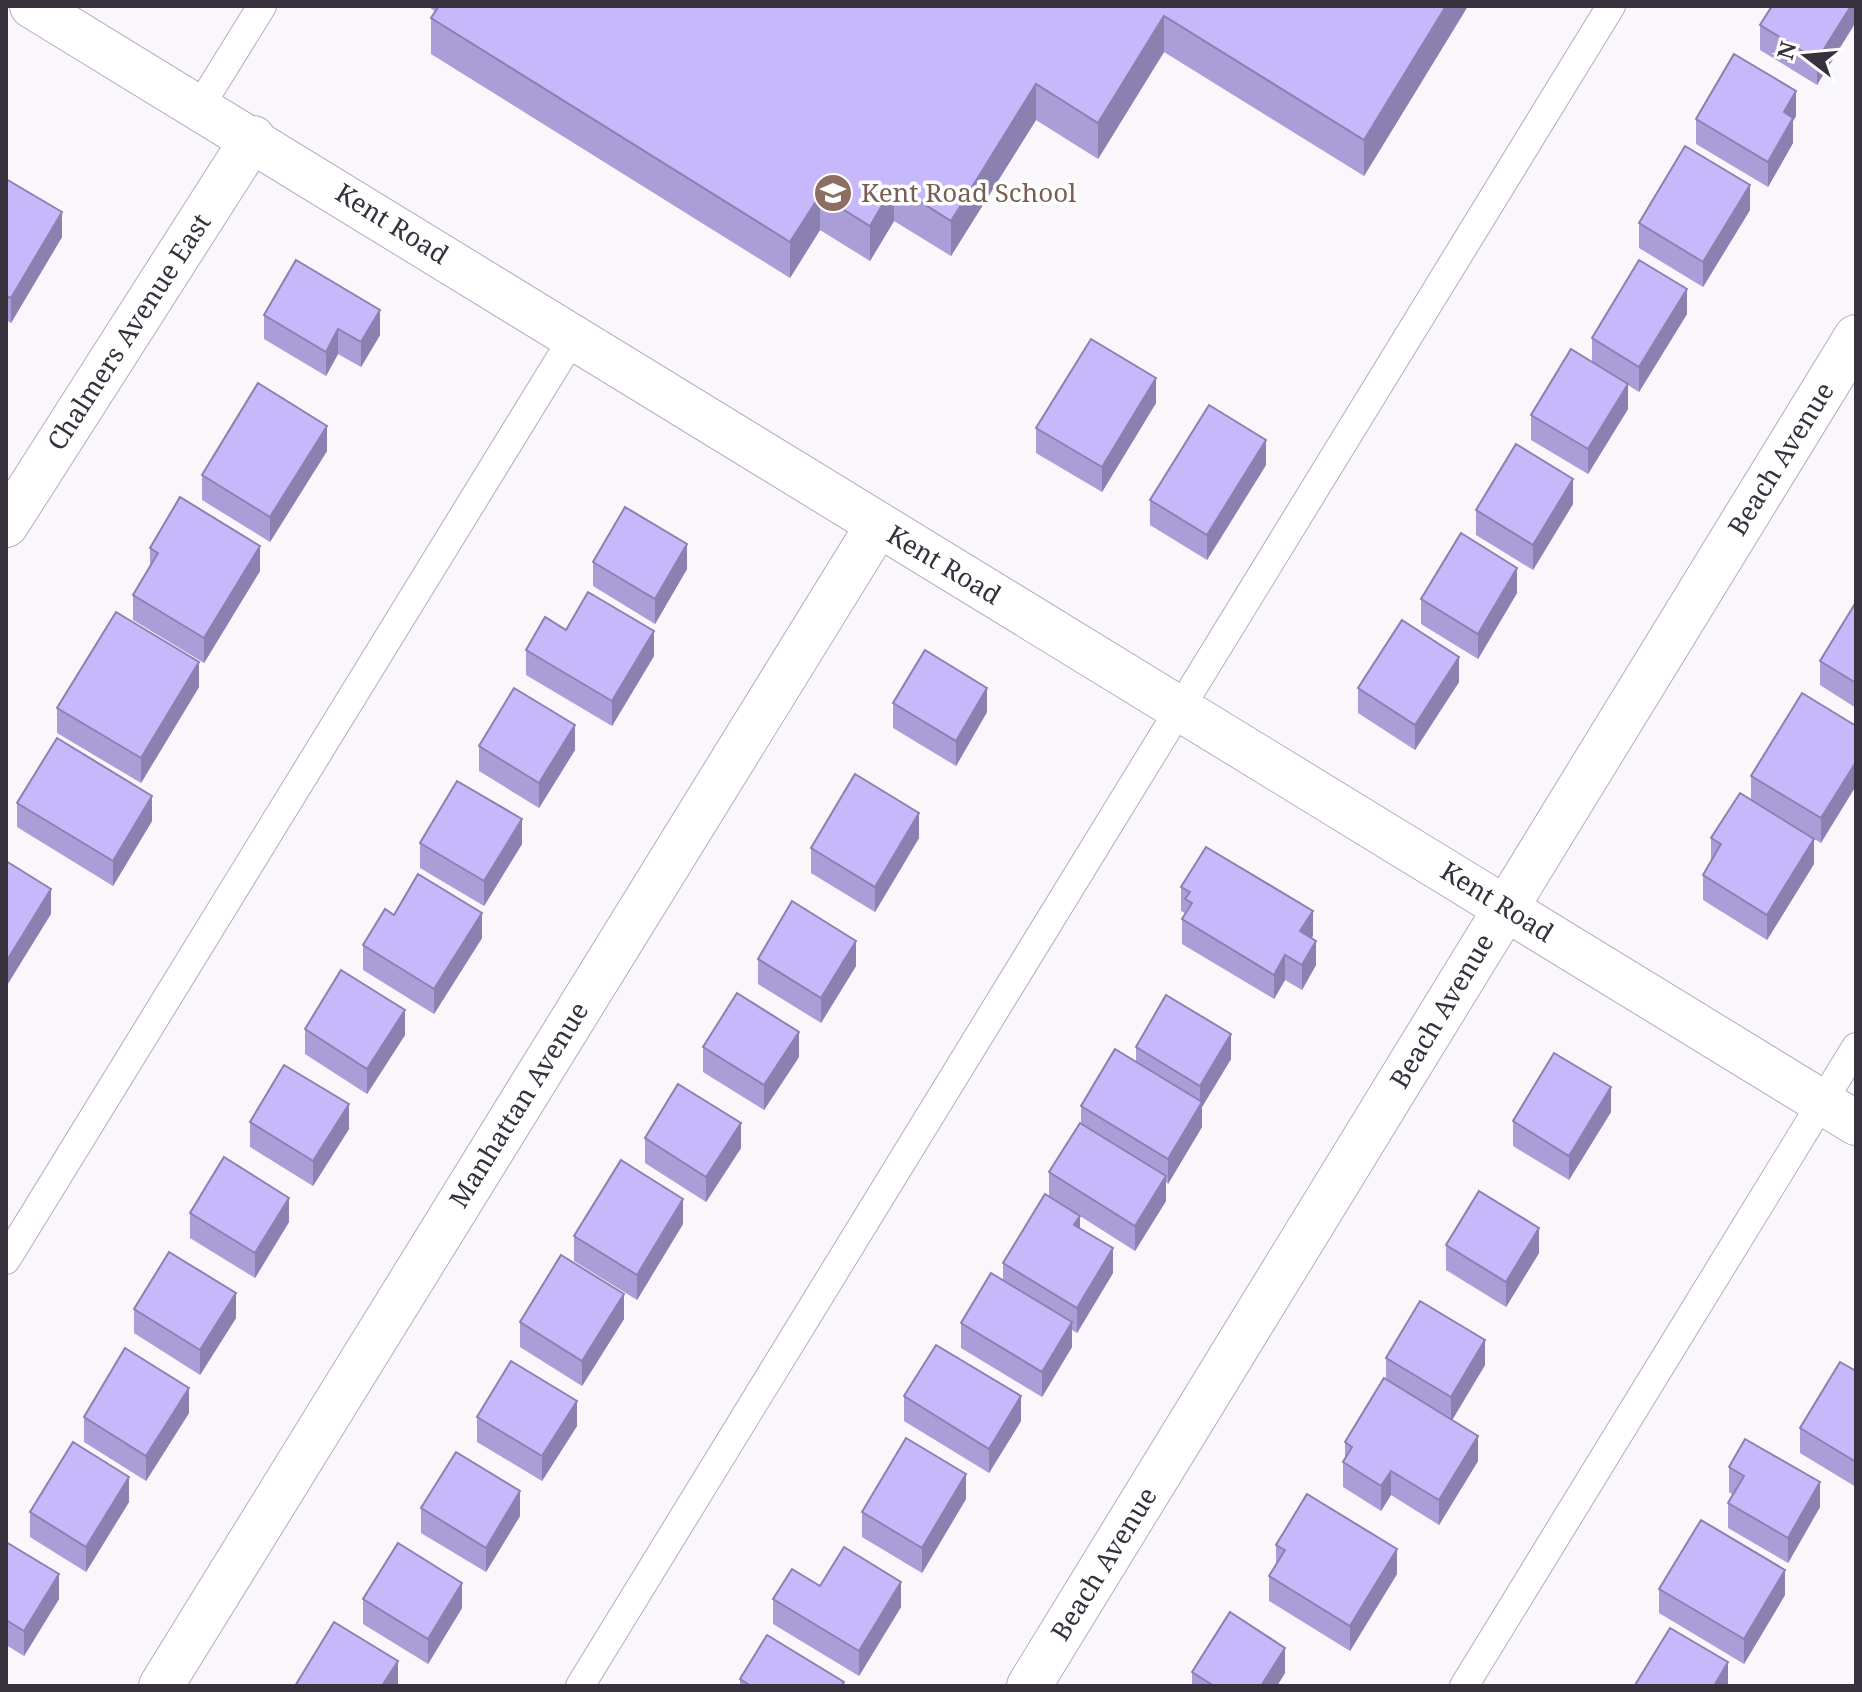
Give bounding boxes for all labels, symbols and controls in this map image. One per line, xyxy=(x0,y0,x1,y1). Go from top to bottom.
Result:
north arrow xyxy=(1766,16,1846,96)
text: N xyxy=(1769,38,1803,63)
school or university icon: Kent Road School xyxy=(812,172,854,214)
street label: Kent Road xyxy=(329,174,456,272)
place label: Kent Road School xyxy=(861,174,1076,210)
street label: Chalmers Avenue East xyxy=(38,206,218,457)
street label: Beach Avenue xyxy=(1719,375,1842,542)
street label: Kent Road xyxy=(881,516,1008,612)
street label: Kent Road xyxy=(1434,852,1561,950)
street label: Beach Avenue xyxy=(1381,926,1502,1095)
street label: Manhattan Avenue xyxy=(440,995,596,1214)
street label: Beach Avenue xyxy=(1042,1480,1165,1647)

